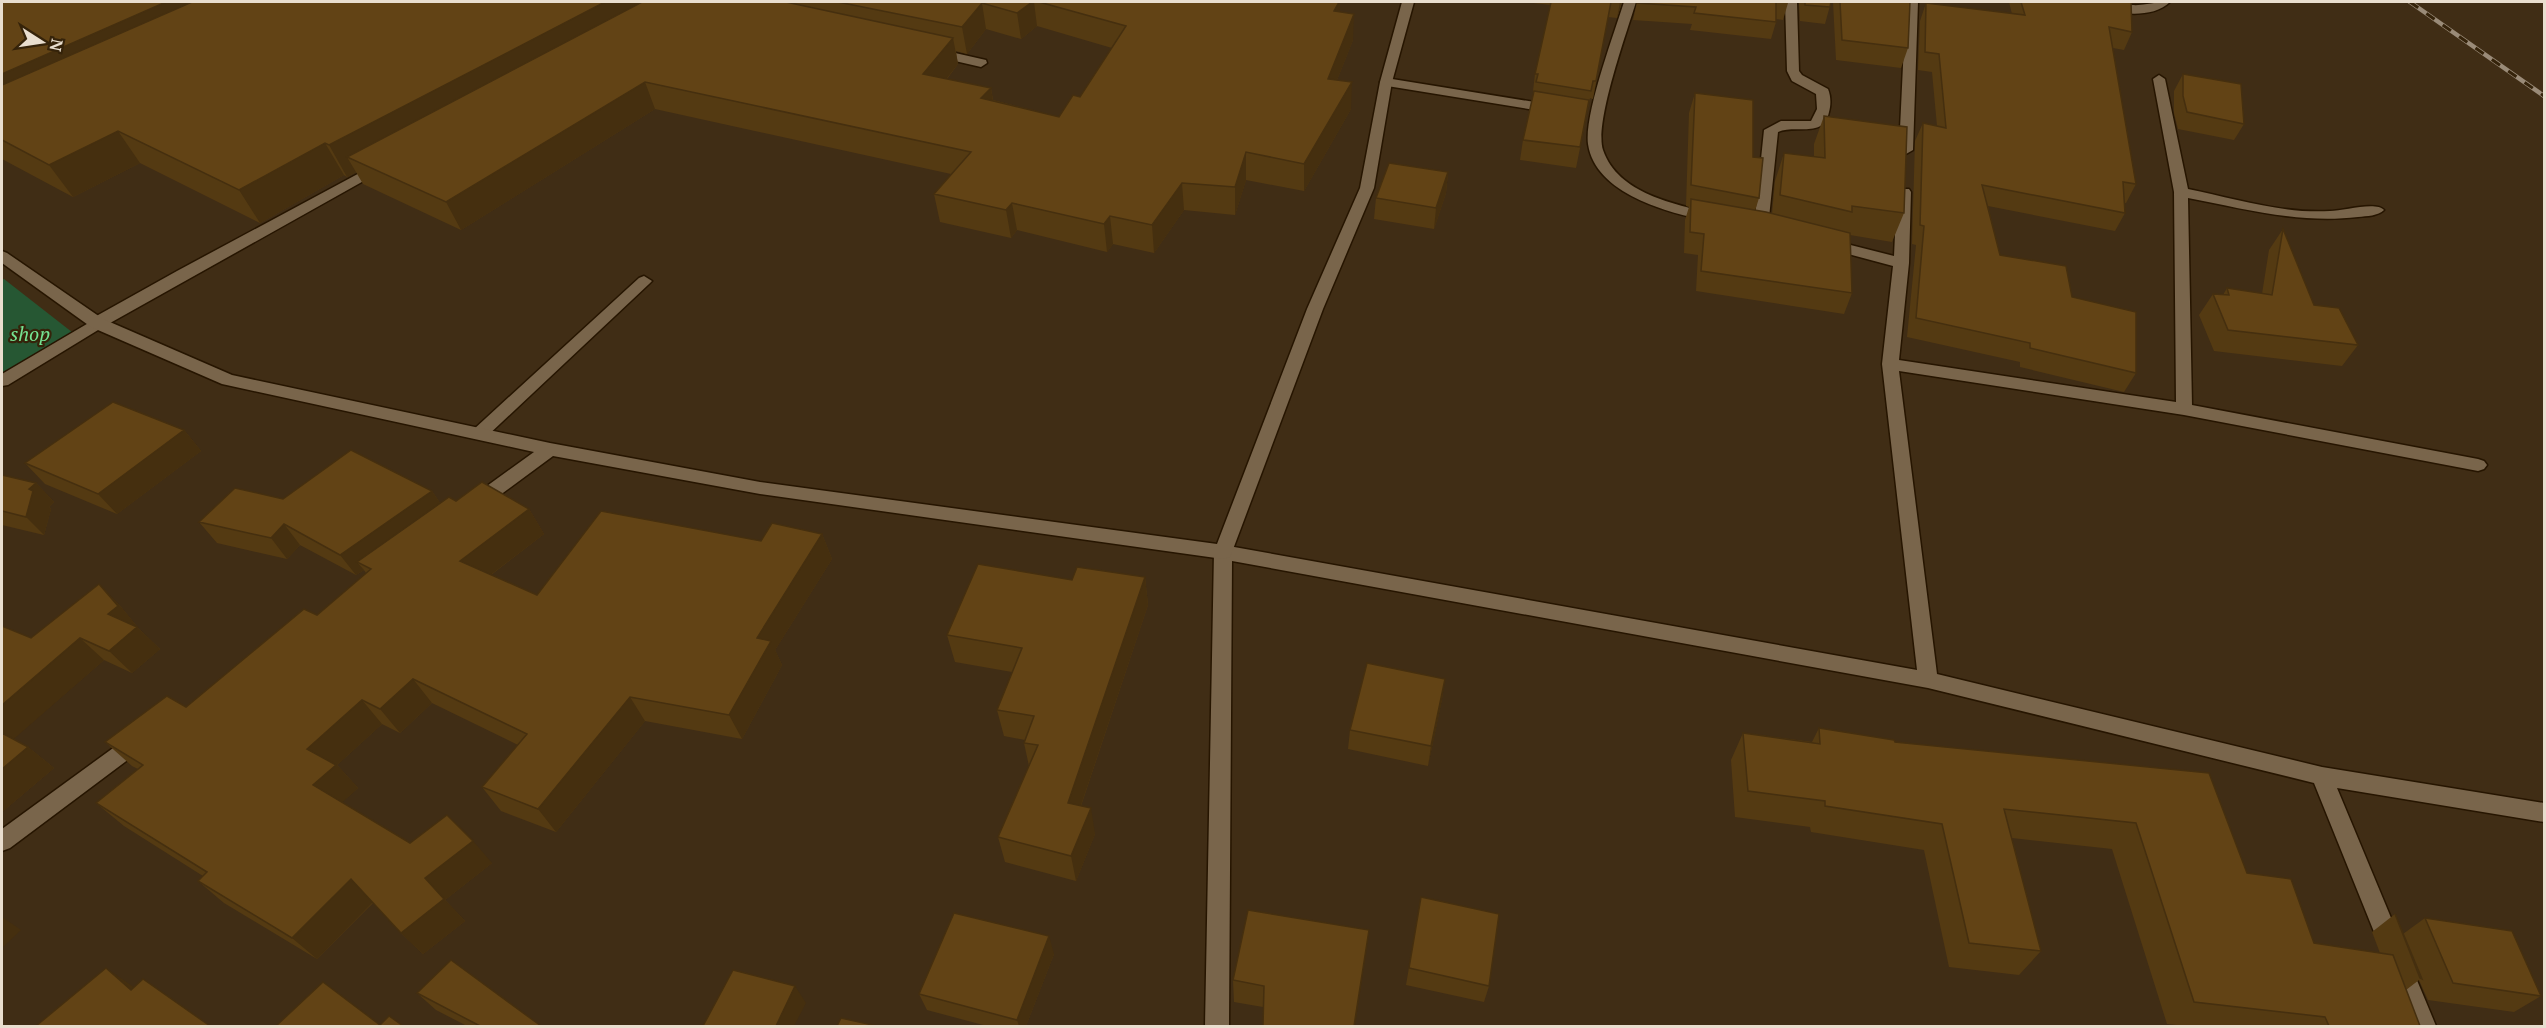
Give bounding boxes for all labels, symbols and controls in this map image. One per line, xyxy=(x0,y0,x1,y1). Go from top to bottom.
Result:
north arrow xyxy=(12,12,72,72)
text: N xyxy=(45,37,69,53)
park label: shop xyxy=(10,320,50,347)

